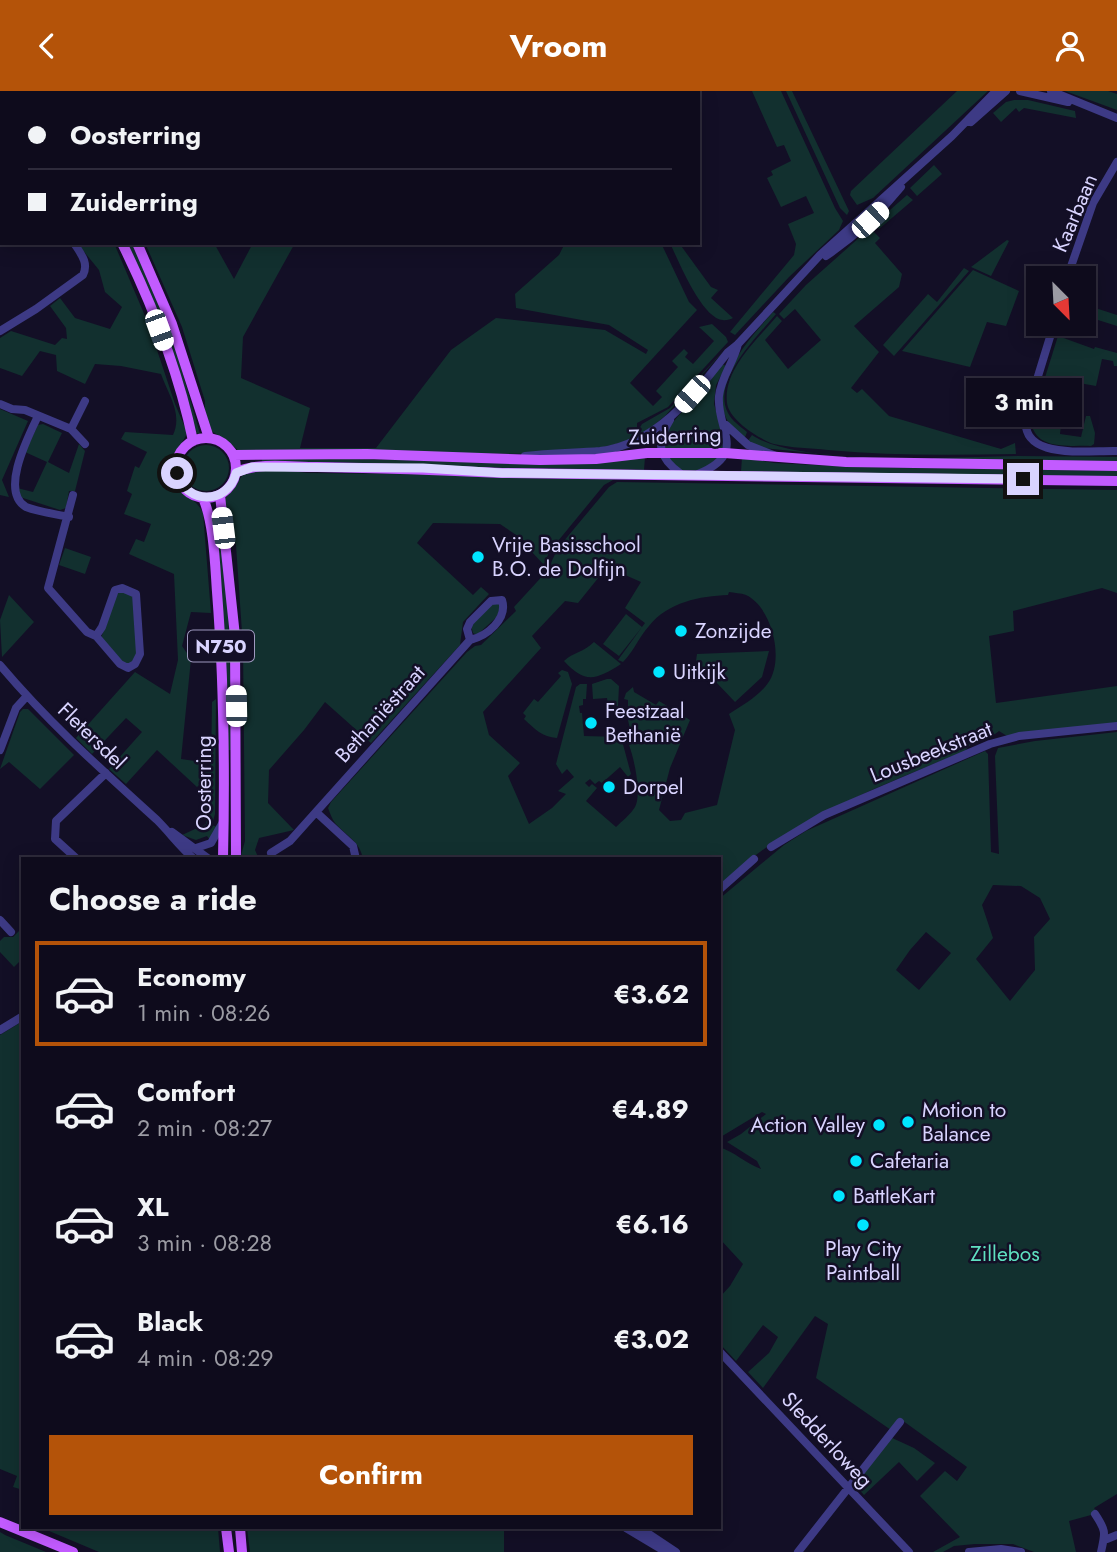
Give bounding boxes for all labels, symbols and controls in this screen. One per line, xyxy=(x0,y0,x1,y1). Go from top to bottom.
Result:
text: Vroom xyxy=(510,23,607,69)
icon: back xyxy=(28,27,66,65)
icon: person xyxy=(1051,27,1089,65)
text: Oosterring xyxy=(70,116,201,154)
street label: Kaarbaan xyxy=(1045,169,1105,257)
text: Zuiderring xyxy=(70,183,198,221)
car xyxy=(848,198,893,242)
north arrow xyxy=(1026,266,1096,336)
map controls xyxy=(1026,266,1096,336)
car xyxy=(142,307,177,353)
car xyxy=(671,371,714,417)
callout: 3 min xyxy=(965,377,1081,427)
text: 3 min xyxy=(994,385,1054,419)
street label: Zuiderring xyxy=(628,419,722,453)
route start xyxy=(161,457,193,489)
route end xyxy=(1007,463,1039,495)
car xyxy=(211,506,236,550)
place label: Vrije Basisschool B.O. de Dolfijn xyxy=(492,530,641,584)
marker: Vrije Basisschool B.O. de Dolfijn xyxy=(470,549,486,565)
place label: Zonzijde xyxy=(695,616,772,646)
marker: Zonzijde xyxy=(673,623,689,639)
road number: N750 xyxy=(188,631,254,661)
place label: Uitkijk xyxy=(673,657,727,687)
street label: Bethaniëstraat xyxy=(328,659,432,769)
marker: Uitkijk xyxy=(651,664,667,680)
car xyxy=(226,685,247,727)
street label: Fletersdel xyxy=(51,696,133,776)
place label: Feestzaal Bethanië xyxy=(605,696,685,750)
street label: Lousbeekstraat xyxy=(865,714,997,790)
marker: Feestzaal Bethanië xyxy=(583,715,599,731)
street label: Oosterring xyxy=(189,735,219,831)
place label: Dorpel xyxy=(623,772,684,802)
marker: Dorpel xyxy=(601,779,617,795)
text: Choose a ride xyxy=(49,876,257,922)
text: Economy xyxy=(137,958,246,996)
icon: car xyxy=(53,962,116,1025)
text: €3.62 xyxy=(613,975,689,1013)
text: 1 min · 08:26 xyxy=(137,996,271,1030)
text: Comfort xyxy=(137,1073,235,1111)
icon: car xyxy=(53,1077,116,1140)
text: €4.89 xyxy=(612,1090,689,1128)
place label: Motion to Balance xyxy=(922,1095,1006,1149)
place label: Action Valley xyxy=(751,1110,866,1140)
text: 2 min · 08:27 xyxy=(137,1111,272,1145)
marker: Motion to Balance xyxy=(900,1114,916,1130)
marker: Action Valley xyxy=(871,1117,887,1133)
place label: Cafetaria xyxy=(870,1146,949,1176)
marker: Cafetaria xyxy=(848,1153,864,1169)
place label: BattleKart xyxy=(853,1181,935,1211)
text: XL xyxy=(137,1188,169,1226)
marker: BattleKart xyxy=(831,1188,847,1204)
icon: car xyxy=(53,1192,116,1255)
text: €6.16 xyxy=(616,1205,689,1243)
marker: Play City Paintball xyxy=(855,1217,871,1233)
text: 3 min · 08:28 xyxy=(137,1226,272,1260)
place label: Play City Paintball xyxy=(825,1234,902,1288)
park label: Zillebos xyxy=(970,1239,1040,1269)
text: Black xyxy=(137,1303,203,1341)
icon: car xyxy=(53,1307,116,1370)
text: €3.02 xyxy=(614,1320,689,1358)
text: 4 min · 08:29 xyxy=(137,1341,274,1375)
street label: Sledderloweg xyxy=(774,1385,880,1495)
button: Confirm xyxy=(49,1435,693,1515)

